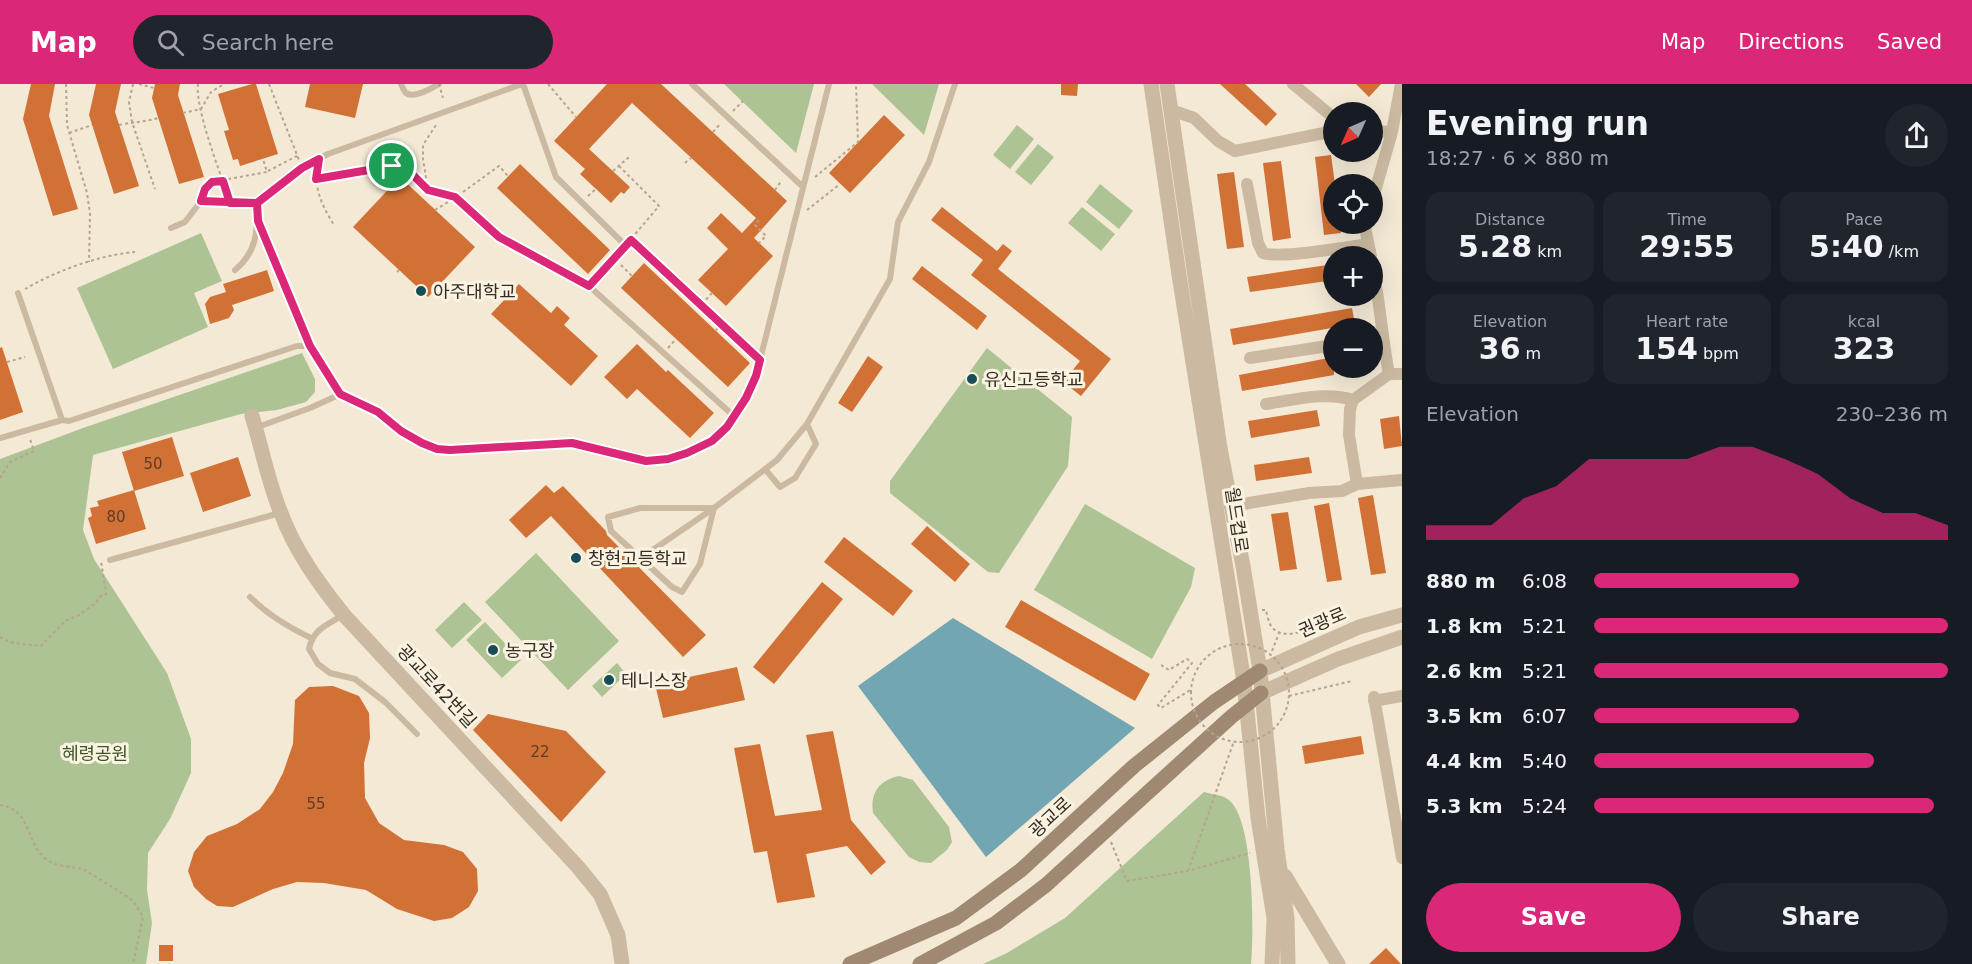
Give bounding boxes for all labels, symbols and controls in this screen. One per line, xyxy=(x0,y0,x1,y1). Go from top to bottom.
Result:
search box xyxy=(133,15,553,69)
text: Map xyxy=(30,26,97,59)
icon: search xyxy=(154,26,187,59)
text: Search here xyxy=(202,30,334,55)
text: Map xyxy=(1661,30,1705,54)
text: Directions xyxy=(1738,30,1844,54)
text: Saved xyxy=(1877,30,1942,54)
north arrow xyxy=(1323,102,1383,162)
map controls xyxy=(1323,102,1383,378)
text: Evening run xyxy=(1426,104,1649,143)
button: share xyxy=(1885,104,1948,167)
pin xyxy=(366,140,417,191)
text: 18:27 · 6 × 880 m xyxy=(1426,146,1609,170)
icon: arrive xyxy=(375,149,408,182)
button: locate xyxy=(1323,174,1383,234)
text: Distance xyxy=(1475,210,1545,229)
text: Time xyxy=(1667,210,1707,229)
text: Pace xyxy=(1845,210,1883,229)
text: 5.28 xyxy=(1458,229,1532,264)
text: 29:55 xyxy=(1639,229,1735,264)
text: 5:40 xyxy=(1809,229,1884,264)
text: km xyxy=(1532,242,1562,261)
text: /km xyxy=(1884,242,1919,261)
button: + xyxy=(1323,246,1383,306)
place label: 아주대학교 xyxy=(433,281,516,302)
marker: 아주대학교 xyxy=(414,284,428,298)
text: Elevation xyxy=(1473,312,1547,331)
text: Heart rate xyxy=(1646,312,1728,331)
text: kcal xyxy=(1848,312,1880,331)
button: − xyxy=(1323,318,1383,378)
text: 36 xyxy=(1479,331,1521,366)
text: 154 xyxy=(1635,331,1698,366)
text: 323 xyxy=(1833,331,1895,366)
text: m xyxy=(1521,344,1541,363)
text: bpm xyxy=(1698,344,1739,363)
place label: 유신고등학교 xyxy=(984,369,1083,390)
marker: 유신고등학교 xyxy=(965,372,979,386)
text: Elevation xyxy=(1426,402,1519,426)
text: 230–236 m xyxy=(1836,402,1948,426)
house number: 50 xyxy=(143,455,163,473)
street label: 월드컵로 xyxy=(1221,486,1253,554)
house number: 80 xyxy=(106,508,126,526)
place label: 창현고등학교 xyxy=(588,548,687,569)
marker: 창현고등학교 xyxy=(569,551,583,565)
text: 880 m xyxy=(1426,569,1496,593)
text: 6:08 xyxy=(1522,569,1567,593)
street label: 권광로 xyxy=(1295,603,1349,641)
text: 1.8 km xyxy=(1426,614,1503,638)
text: 5:21 xyxy=(1522,614,1567,638)
street label: 광교로42번길 xyxy=(393,640,481,732)
place label: 농구장 xyxy=(505,640,555,661)
marker: 농구장 xyxy=(486,643,500,657)
text: 2.6 km xyxy=(1426,659,1503,683)
text: 5:21 xyxy=(1522,659,1567,683)
place label: 테니스장 xyxy=(621,670,687,691)
marker: 테니스장 xyxy=(602,673,616,687)
text: 3.5 km xyxy=(1426,704,1503,728)
text: 6:07 xyxy=(1522,704,1567,728)
park label: 혜령공원 xyxy=(62,743,128,764)
house number: 22 xyxy=(530,743,550,761)
text: 4.4 km xyxy=(1426,749,1503,773)
text: 5:40 xyxy=(1522,749,1567,773)
street label: 광교로 xyxy=(1025,792,1075,842)
text: 5.3 km xyxy=(1426,794,1503,818)
text: 5:24 xyxy=(1522,794,1567,818)
house number: 55 xyxy=(306,795,326,813)
button: Save xyxy=(1426,883,1681,952)
button: Share xyxy=(1693,883,1948,952)

